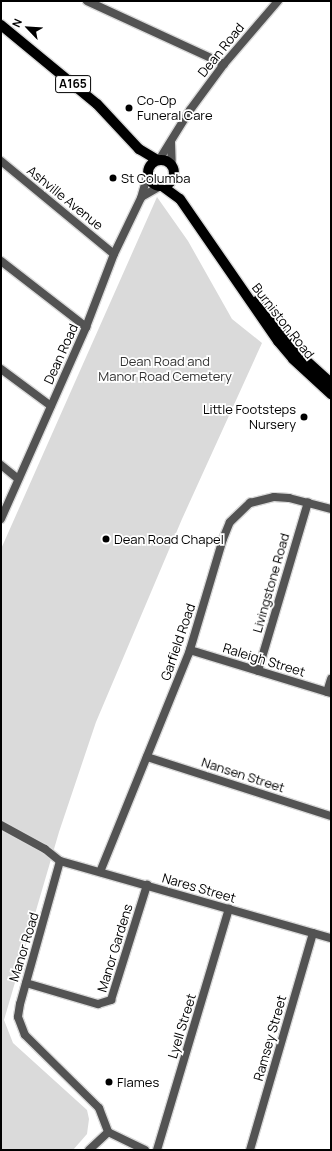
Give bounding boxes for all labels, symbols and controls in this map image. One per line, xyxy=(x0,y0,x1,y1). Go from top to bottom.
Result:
north arrow xyxy=(8,8,48,48)
text: N xyxy=(8,16,25,29)
street label: Dean Road xyxy=(195,20,247,80)
road number: A165 xyxy=(55,74,91,94)
place label: Co-Op Funeral Care xyxy=(137,93,213,124)
marker: Co-Op Funeral Care xyxy=(124,103,134,113)
street label: Ashville Avenue xyxy=(24,163,106,233)
place label: St Columba xyxy=(121,170,191,186)
marker: St Columba xyxy=(108,173,118,183)
street label: Burniston Road xyxy=(249,280,317,362)
street label: Dean Road xyxy=(41,321,81,387)
park label: Dean Road and Manor Road Cemetery xyxy=(98,354,232,385)
place label: Little Footsteps Nursery xyxy=(203,402,296,433)
marker: Little Footsteps Nursery xyxy=(299,412,309,422)
place label: Dean Road Chapel xyxy=(114,531,224,547)
street label: Livingstone Road xyxy=(249,531,293,635)
marker: Dean Road Chapel xyxy=(101,534,111,544)
street label: Garfield Road xyxy=(157,601,199,683)
street label: Raleigh Street xyxy=(221,640,307,680)
street label: Nansen Street xyxy=(199,754,287,796)
street label: Nares Street xyxy=(160,870,238,906)
street label: Manor Gardens xyxy=(94,902,136,994)
street label: Manor Road xyxy=(6,910,42,984)
street label: Lyell Street xyxy=(165,992,199,1060)
street label: Ramsey Street xyxy=(250,993,290,1083)
place label: Flames xyxy=(117,1074,159,1090)
marker: Flames xyxy=(104,1077,114,1087)

